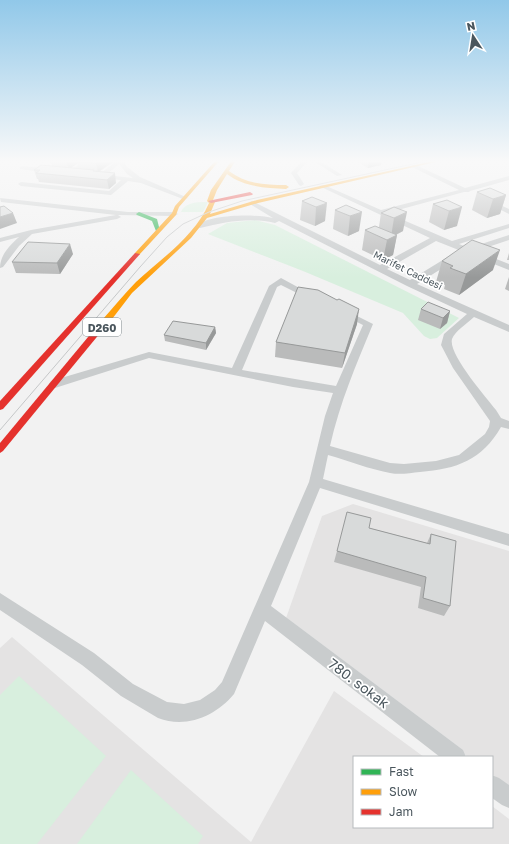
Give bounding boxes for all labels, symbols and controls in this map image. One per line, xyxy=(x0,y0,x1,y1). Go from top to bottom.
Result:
north arrow xyxy=(453,16,493,56)
text: N xyxy=(465,19,476,33)
street label: Marifet Caddesi xyxy=(372,248,444,292)
road number: D260 xyxy=(83,318,121,336)
street label: 780. sokak xyxy=(325,655,393,711)
legend xyxy=(353,756,493,828)
text: Fast xyxy=(389,764,414,779)
text: Slow xyxy=(389,784,417,799)
text: Jam xyxy=(389,804,413,819)

